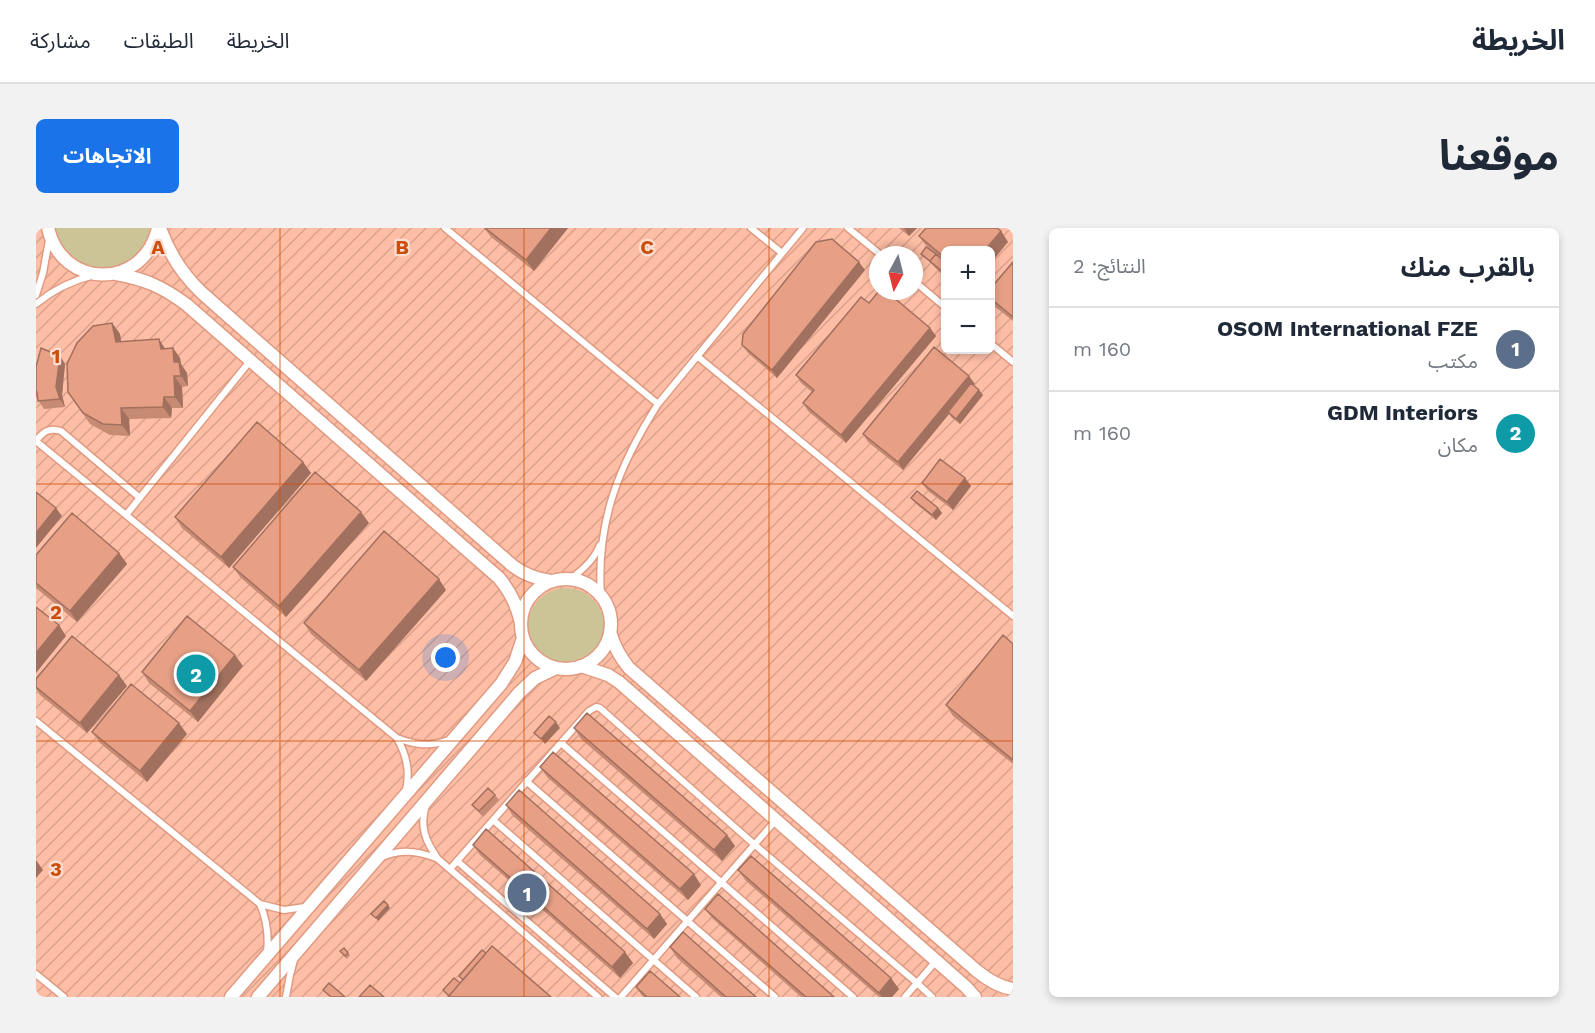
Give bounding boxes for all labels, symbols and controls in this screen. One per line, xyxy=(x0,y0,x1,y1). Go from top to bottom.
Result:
text: الخريطة xyxy=(1472,24,1565,57)
text: مشاركة xyxy=(30,28,91,53)
text: الطبقات xyxy=(124,28,194,53)
text: الخريطة xyxy=(227,28,290,53)
button: الاتجاهات xyxy=(36,119,179,193)
text: موقعنا xyxy=(1439,131,1559,180)
text: A xyxy=(151,235,165,259)
text: B xyxy=(395,235,409,259)
text: C xyxy=(640,235,654,259)
north arrow xyxy=(869,246,923,300)
map controls xyxy=(941,246,995,354)
button: + xyxy=(941,246,995,300)
text: بالقرب منك xyxy=(1401,252,1535,282)
text: النتائج: 2 xyxy=(1073,254,1146,278)
button: − xyxy=(941,300,995,354)
text: OSOM International FZE xyxy=(1217,316,1478,341)
text: 160 m xyxy=(1073,337,1131,361)
text: 1 xyxy=(1511,337,1520,361)
text: 1 xyxy=(52,344,60,368)
text: مكتب xyxy=(1428,349,1478,373)
text: GDM Interiors xyxy=(1327,400,1478,425)
text: 160 m xyxy=(1073,421,1131,445)
text: 2 xyxy=(1510,421,1521,445)
text: مكان xyxy=(1438,433,1478,457)
text: 2 xyxy=(50,600,62,624)
your location xyxy=(431,643,460,672)
pin: 2 xyxy=(176,652,216,696)
text: 3 xyxy=(50,857,62,881)
pin: 1 xyxy=(508,870,546,916)

